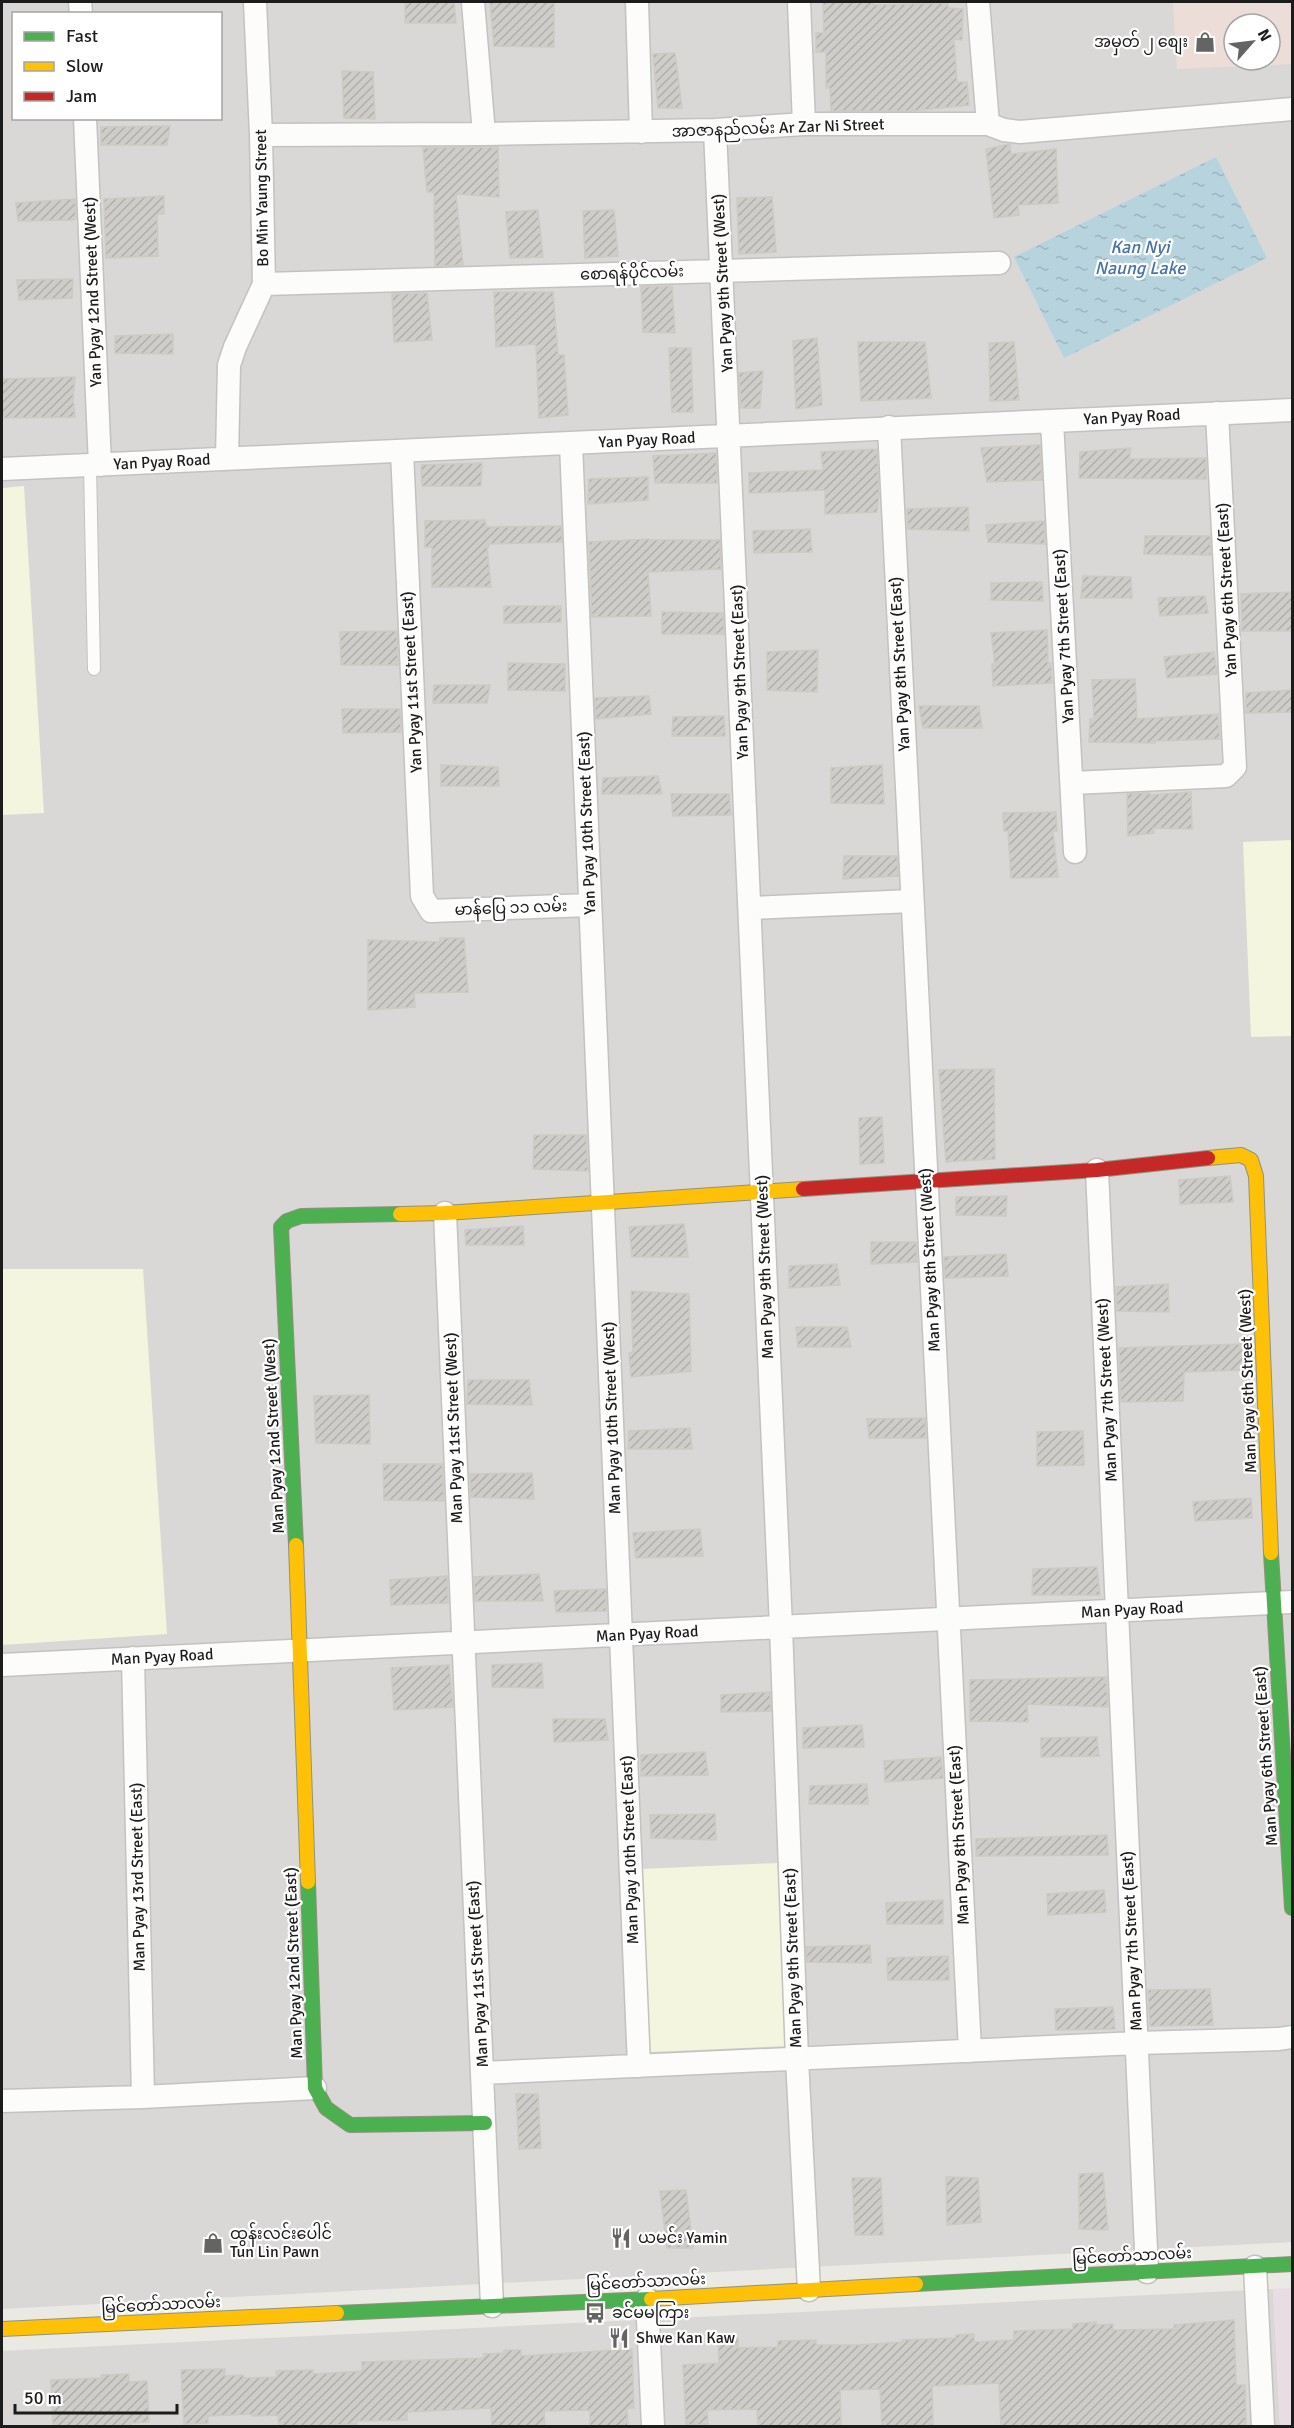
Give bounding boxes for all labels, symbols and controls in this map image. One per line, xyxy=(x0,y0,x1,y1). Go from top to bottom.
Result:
legend xyxy=(12,12,222,120)
north arrow xyxy=(1222,12,1282,72)
text: Fast xyxy=(66,25,98,47)
text: N xyxy=(1253,26,1276,45)
place label: အမှတ် ၂ စျေး xyxy=(1094,30,1188,56)
shop icon: အမှတ် ၂ စျေး xyxy=(1193,30,1217,54)
text: Slow xyxy=(66,55,103,77)
text: Jam xyxy=(66,85,97,107)
street label: အာဇာနည်လမ်း Ar Zar Ni Street xyxy=(671,112,885,145)
street label: Bo Min Yaung Street xyxy=(251,129,273,267)
street label: Yan Pyay 9th Street (West) xyxy=(708,193,738,373)
street label: Yan Pyay 12nd Street (West) xyxy=(80,197,106,387)
water label: Kan Nyi Naung Lake xyxy=(1095,236,1186,279)
street label: စောရန်ပိုင်လမ်း xyxy=(580,259,684,289)
street label: Yan Pyay Road xyxy=(1083,404,1181,430)
street label: Yan Pyay Road xyxy=(598,427,696,453)
street label: Yan Pyay Road xyxy=(113,449,211,475)
street label: Yan Pyay 6th Street (East) xyxy=(1212,502,1242,678)
street label: Yan Pyay 7th Street (East) xyxy=(1049,548,1079,724)
street label: Yan Pyay 8th Street (East) xyxy=(885,576,915,752)
street label: Yan Pyay 9th Street (East) xyxy=(727,584,753,760)
street label: Yan Pyay 11st Street (East) xyxy=(397,591,427,773)
street label: Yan Pyay 10th Street (East) xyxy=(574,731,600,915)
street label: မာန်ပြေ ၁၁ လမ်း xyxy=(454,894,568,923)
street label: Man Pyay 8th Street (West) xyxy=(915,1167,945,1353)
street label: Man Pyay 9th Street (West) xyxy=(752,1174,778,1360)
street label: Man Pyay 6th Street (West) xyxy=(1235,1288,1261,1474)
street label: Man Pyay 7th Street (West) xyxy=(1092,1297,1122,1483)
street label: Man Pyay 10th Street (West) xyxy=(599,1321,625,1515)
street label: Man Pyay 11st Street (West) xyxy=(441,1332,467,1524)
street label: Man Pyay 12nd Street (West) xyxy=(259,1338,289,1534)
street label: Man Pyay Road xyxy=(1080,1597,1184,1623)
street label: Man Pyay Road xyxy=(595,1621,699,1647)
street label: Man Pyay Road xyxy=(110,1644,214,1670)
street label: Man Pyay 6th Street (East) xyxy=(1250,1665,1282,1847)
street label: Man Pyay 8th Street (East) xyxy=(944,1744,974,1926)
street label: Man Pyay 10th Street (East) xyxy=(617,1755,643,1945)
street label: Man Pyay 13rd Street (East) xyxy=(126,1782,150,1972)
street label: Man Pyay 7th Street (East) xyxy=(1117,1850,1147,2032)
street label: Man Pyay 12nd Street (East) xyxy=(281,1867,307,2059)
street label: Man Pyay 9th Street (East) xyxy=(780,1867,806,2049)
street label: Man Pyay 11st Street (East) xyxy=(463,1880,493,2068)
place label: ထွန်းလင်းပေါင် Tun Lin Pawn xyxy=(230,2222,332,2262)
restaurant icon: ယမင်း Yamin xyxy=(609,2226,633,2250)
place label: ယမင်း Yamin xyxy=(638,2226,728,2248)
shop icon: ထွန်းလင်းပေါင် Tun Lin Pawn xyxy=(201,2231,225,2255)
street label: မြင်တော်သာလမ်း xyxy=(1072,2241,1192,2272)
street label: မြင်တော်သာလမ်း xyxy=(586,2267,706,2298)
street label: မြင်တော်သာလမ်း xyxy=(101,2290,221,2321)
bus stop icon: ခင်မမကြား xyxy=(583,2301,607,2325)
place label: ခင်မမကြား xyxy=(612,2301,689,2326)
restaurant icon: Shwe Kan Kaw xyxy=(607,2326,631,2350)
place label: Shwe Kan Kaw xyxy=(636,2328,736,2348)
scale bar xyxy=(15,2377,177,2415)
text: 50 m xyxy=(24,2387,62,2409)

